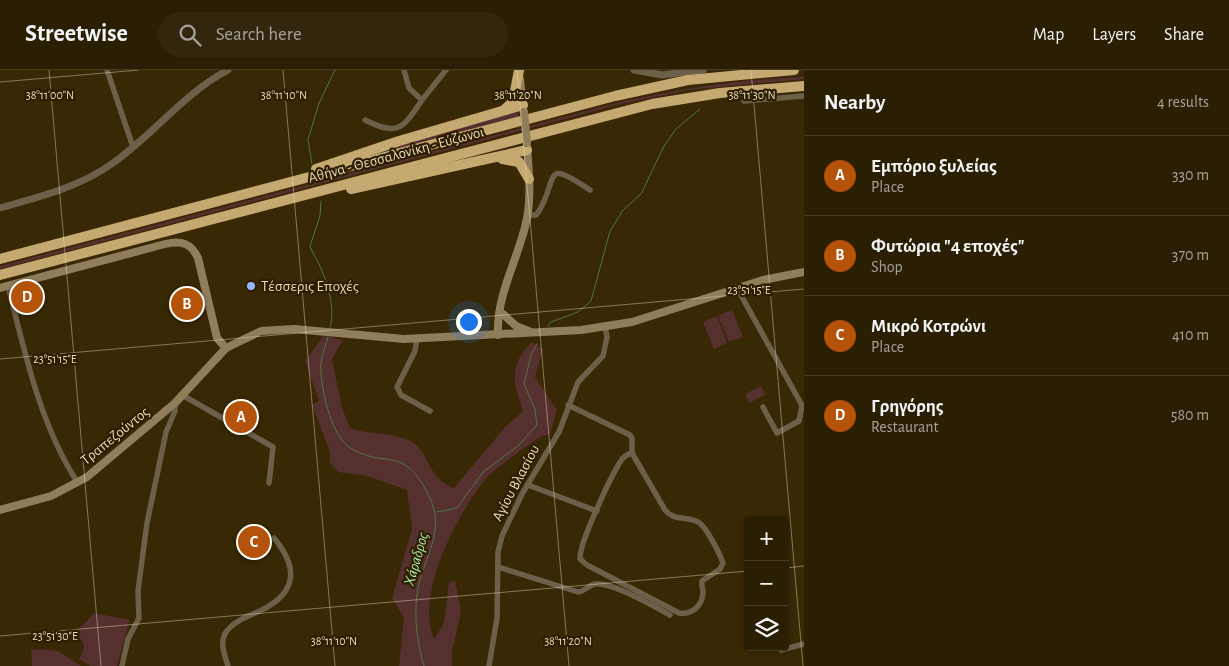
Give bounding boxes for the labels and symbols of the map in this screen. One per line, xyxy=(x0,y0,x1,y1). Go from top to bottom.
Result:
text: 38°11'00"N xyxy=(26,89,74,101)
text: 38°11'10"N xyxy=(261,89,307,101)
text: 38°11'20"N xyxy=(494,89,542,101)
text: 38°11'30"N xyxy=(728,89,776,101)
street label: Αθήνα - Θεσσαλονίκη - Εύζωνοι xyxy=(307,124,486,186)
pin: D xyxy=(11,278,43,316)
place label: Τέσσερις Εποχές xyxy=(261,279,359,294)
marker: Τέσσερις Εποχές xyxy=(245,280,257,292)
text: 23°51'15"E xyxy=(727,284,771,296)
pin: B xyxy=(171,285,203,323)
your location xyxy=(456,309,482,335)
text: 23°51'15"E xyxy=(33,353,77,365)
pin: A xyxy=(225,398,257,436)
street label: Τραπεζούντος xyxy=(78,404,152,468)
street label: Αγίου Βλασίου xyxy=(490,442,542,524)
pin: C xyxy=(238,523,270,561)
water label: Χάραδρος xyxy=(400,530,432,589)
text: 23°51'30"E xyxy=(32,630,78,642)
text: 38°11'10"N xyxy=(311,635,357,647)
text: 38°11'20"N xyxy=(544,635,592,647)

